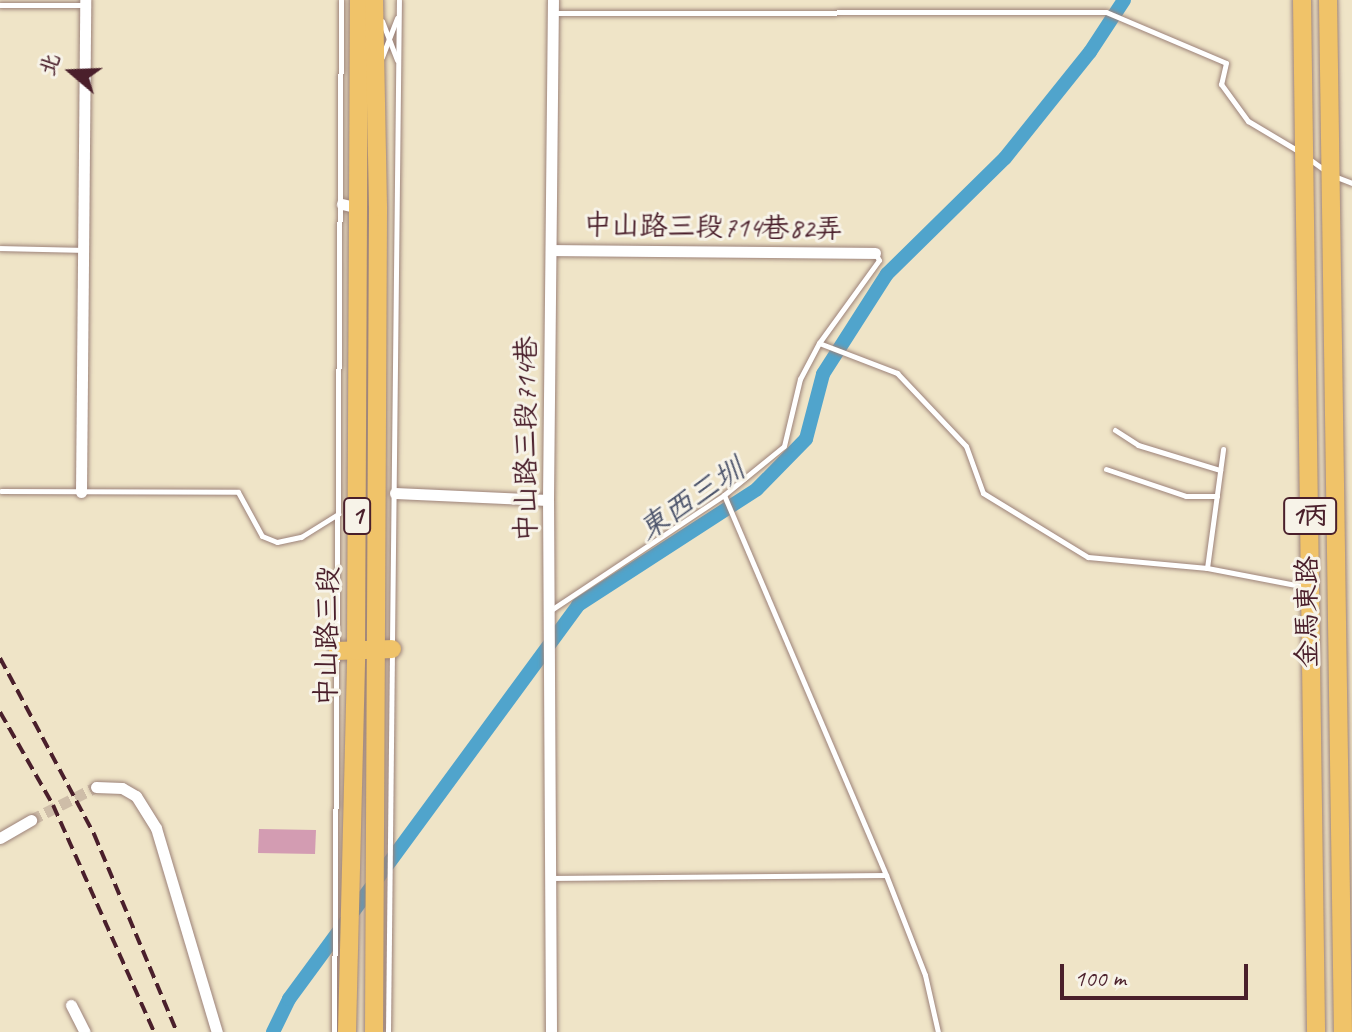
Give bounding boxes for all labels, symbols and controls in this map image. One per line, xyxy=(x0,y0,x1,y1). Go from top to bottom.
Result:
north arrow xyxy=(32,32,112,112)
text: 北 xyxy=(32,49,66,79)
street label: 中山路三段714巷82弄 xyxy=(583,208,843,246)
street label: 中山路三段714巷 xyxy=(509,336,543,542)
water label: 東西三圳 xyxy=(631,451,751,547)
road number: 1 xyxy=(343,494,371,538)
road number: 1丙 xyxy=(1282,494,1338,538)
street label: 金馬東路 xyxy=(1290,556,1324,668)
street label: 中山路三段 xyxy=(309,566,345,706)
scale bar xyxy=(1064,948,1252,998)
text: 100 m xyxy=(1074,963,1126,993)

